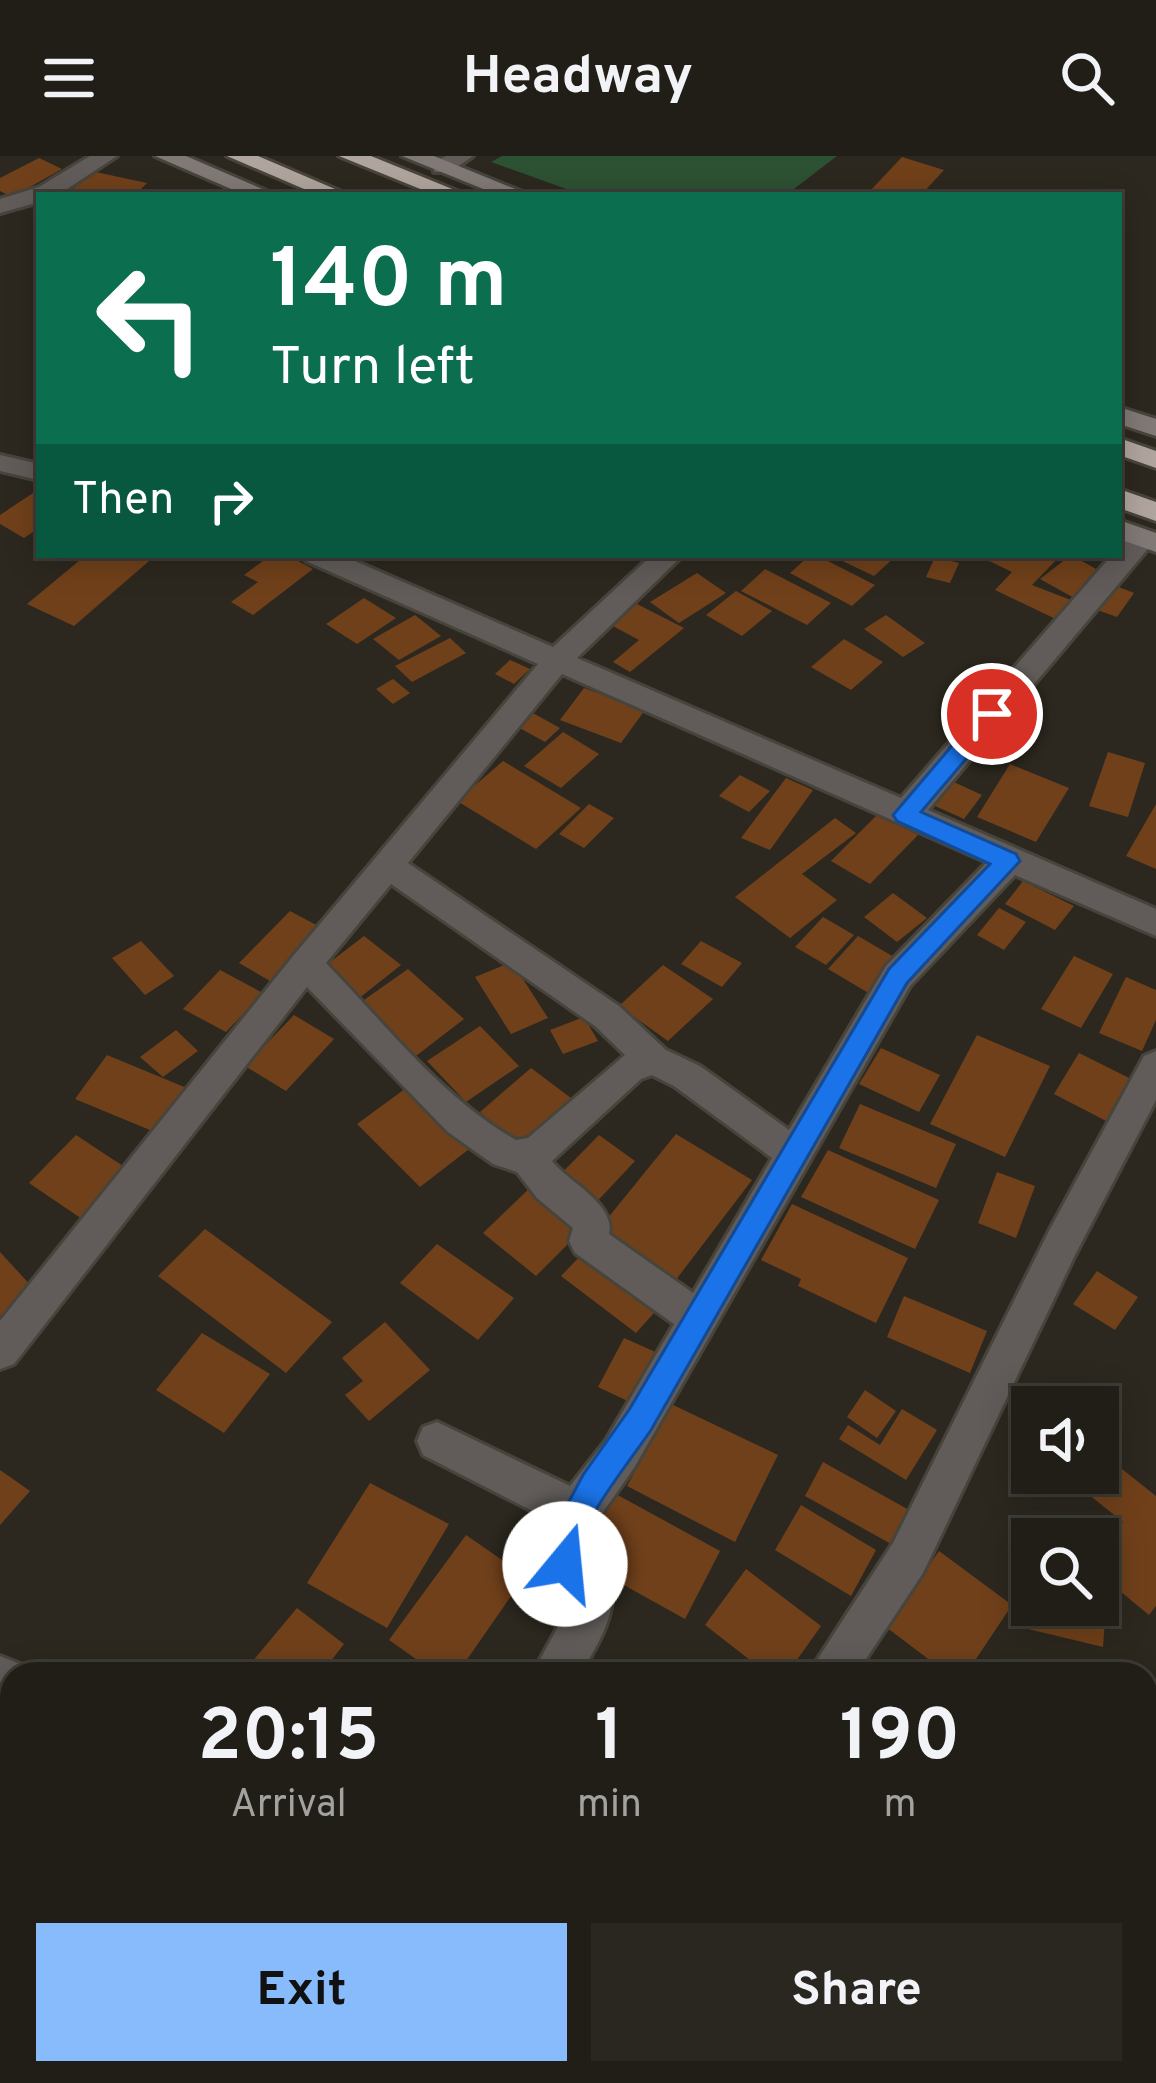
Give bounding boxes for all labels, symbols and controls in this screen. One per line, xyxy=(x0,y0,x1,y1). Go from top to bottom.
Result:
text: Headway xyxy=(463,44,693,113)
icon: menu xyxy=(36,45,102,111)
icon: search xyxy=(1054,45,1120,111)
text: 140 m xyxy=(270,231,507,337)
icon: left xyxy=(72,240,228,396)
text: Turn left xyxy=(270,335,475,404)
icon: right xyxy=(198,468,264,534)
text: Then xyxy=(72,473,174,530)
pin xyxy=(941,663,1043,765)
icon: arrive xyxy=(959,681,1025,747)
map controls xyxy=(1011,1386,1119,1626)
button: sound xyxy=(1011,1386,1119,1494)
position arrow xyxy=(502,1501,628,1627)
button: search xyxy=(1011,1518,1119,1626)
text: 20:15 xyxy=(198,1694,379,1786)
text: 1 xyxy=(595,1694,624,1786)
text: 190 xyxy=(840,1694,960,1786)
text: Arrival xyxy=(230,1782,347,1831)
text: min xyxy=(577,1782,642,1831)
text: m xyxy=(883,1782,916,1831)
button: Exit xyxy=(36,1923,567,2061)
button: Share xyxy=(591,1923,1122,2061)

